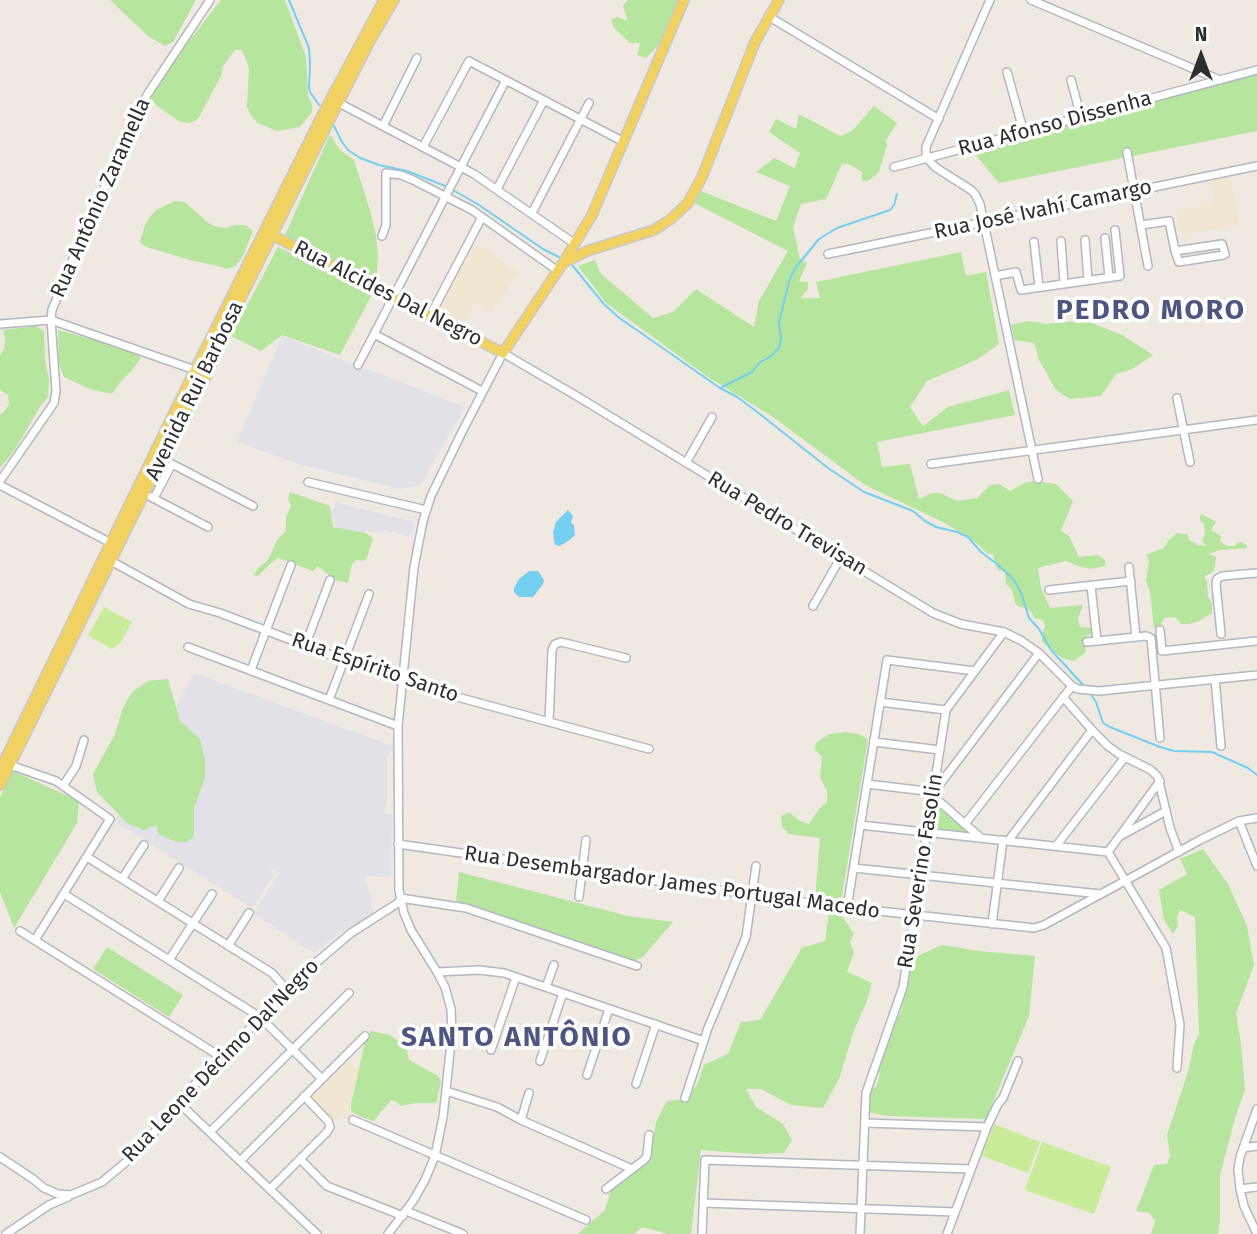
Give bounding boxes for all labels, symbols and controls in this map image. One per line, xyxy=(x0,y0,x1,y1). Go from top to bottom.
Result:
north arrow xyxy=(1166,21,1236,91)
text: N xyxy=(1195,23,1207,46)
street label: Rua Afonso Dissenha xyxy=(955,86,1155,162)
street label: Rua Antônio Zaramella xyxy=(46,94,156,302)
street label: Rua José Ivahí Camargo xyxy=(932,175,1154,245)
street label: Rua Alcides Dal Negro xyxy=(290,236,486,352)
district label: PEDRO MORO xyxy=(1057,294,1245,328)
street label: Avenida Rui Barbosa xyxy=(141,297,249,485)
street label: Rua Pedro Trevisan xyxy=(703,466,871,582)
street label: Rua Espírito Santo xyxy=(288,628,462,708)
street label: Rua Severino Fasolin xyxy=(893,772,949,970)
street label: Rua Desembargador James Portugal Macedo xyxy=(463,841,881,925)
street label: Rua Leone Décimo Dal'Negro xyxy=(117,954,325,1168)
district label: SANTO ANTÔNIO xyxy=(403,1021,631,1055)

